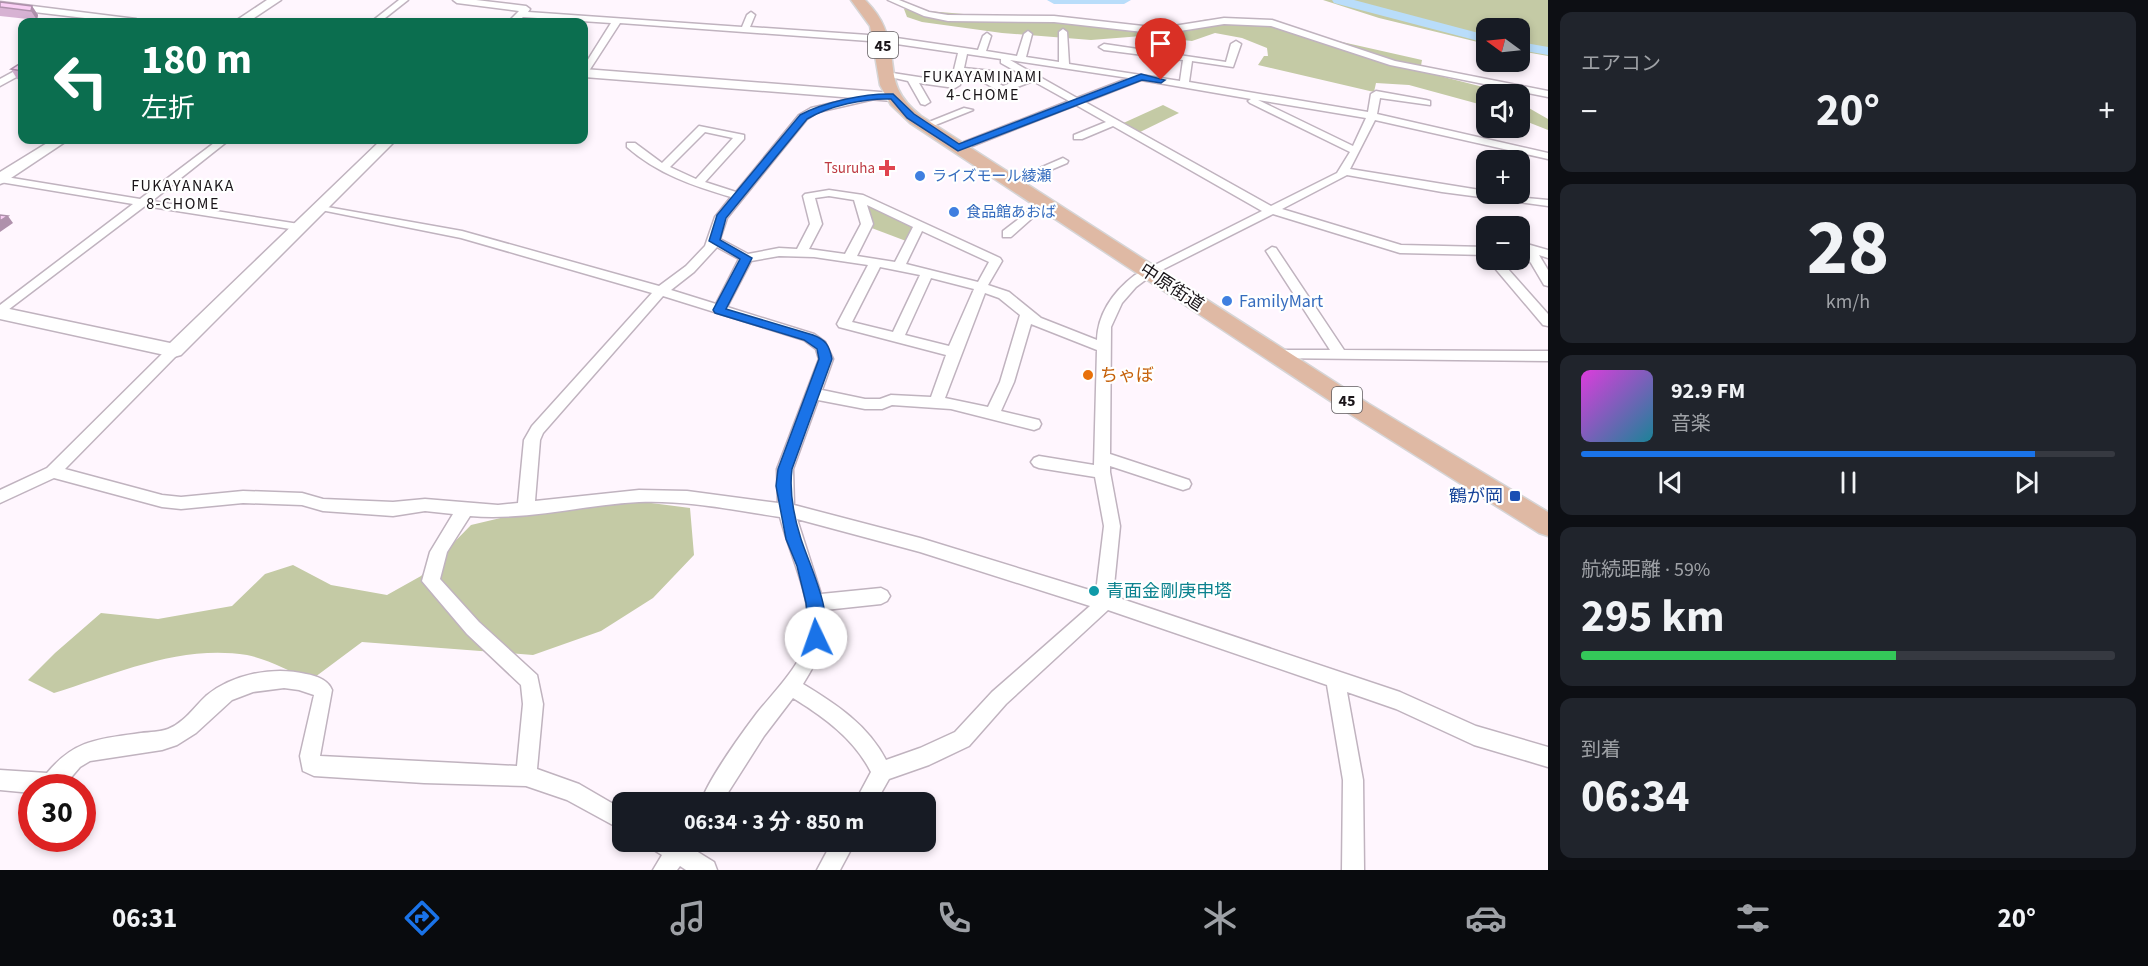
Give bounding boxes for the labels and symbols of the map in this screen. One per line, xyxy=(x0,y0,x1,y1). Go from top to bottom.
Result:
pin xyxy=(1135,18,1186,80)
north arrow xyxy=(1476,18,1530,72)
road number: 45 xyxy=(868,32,898,58)
district label: FUKAYAMINAMI 4-CHOME xyxy=(923,66,1043,106)
place label: Tsuruha xyxy=(824,158,875,179)
marker: Tsuruha xyxy=(880,161,894,175)
place label: ライズモール綾瀬 xyxy=(932,166,1052,187)
marker: ライズモール綾瀬 xyxy=(913,169,927,183)
district label: FUKAYANAKA 8-CHOME xyxy=(131,175,235,215)
place label: 食品館あおば xyxy=(966,202,1056,223)
marker: 食品館あおば xyxy=(947,205,961,219)
street label: 中原街道 xyxy=(1135,257,1209,318)
place label: FamilyMart xyxy=(1239,289,1323,314)
marker: FamilyMart xyxy=(1220,294,1234,308)
place label: ちゃぼ xyxy=(1100,363,1154,388)
marker: ちゃぼ xyxy=(1081,368,1095,382)
road number: 45 xyxy=(1332,387,1362,413)
place label: 鶴が岡 xyxy=(1449,484,1503,509)
marker: 鶴が岡 xyxy=(1508,489,1522,503)
place label: 青面金剛庚申塔 xyxy=(1106,579,1232,604)
marker: 青面金剛庚申塔 xyxy=(1087,584,1101,598)
position arrow xyxy=(784,606,848,670)
speed limit sign: 30 xyxy=(18,774,96,852)

